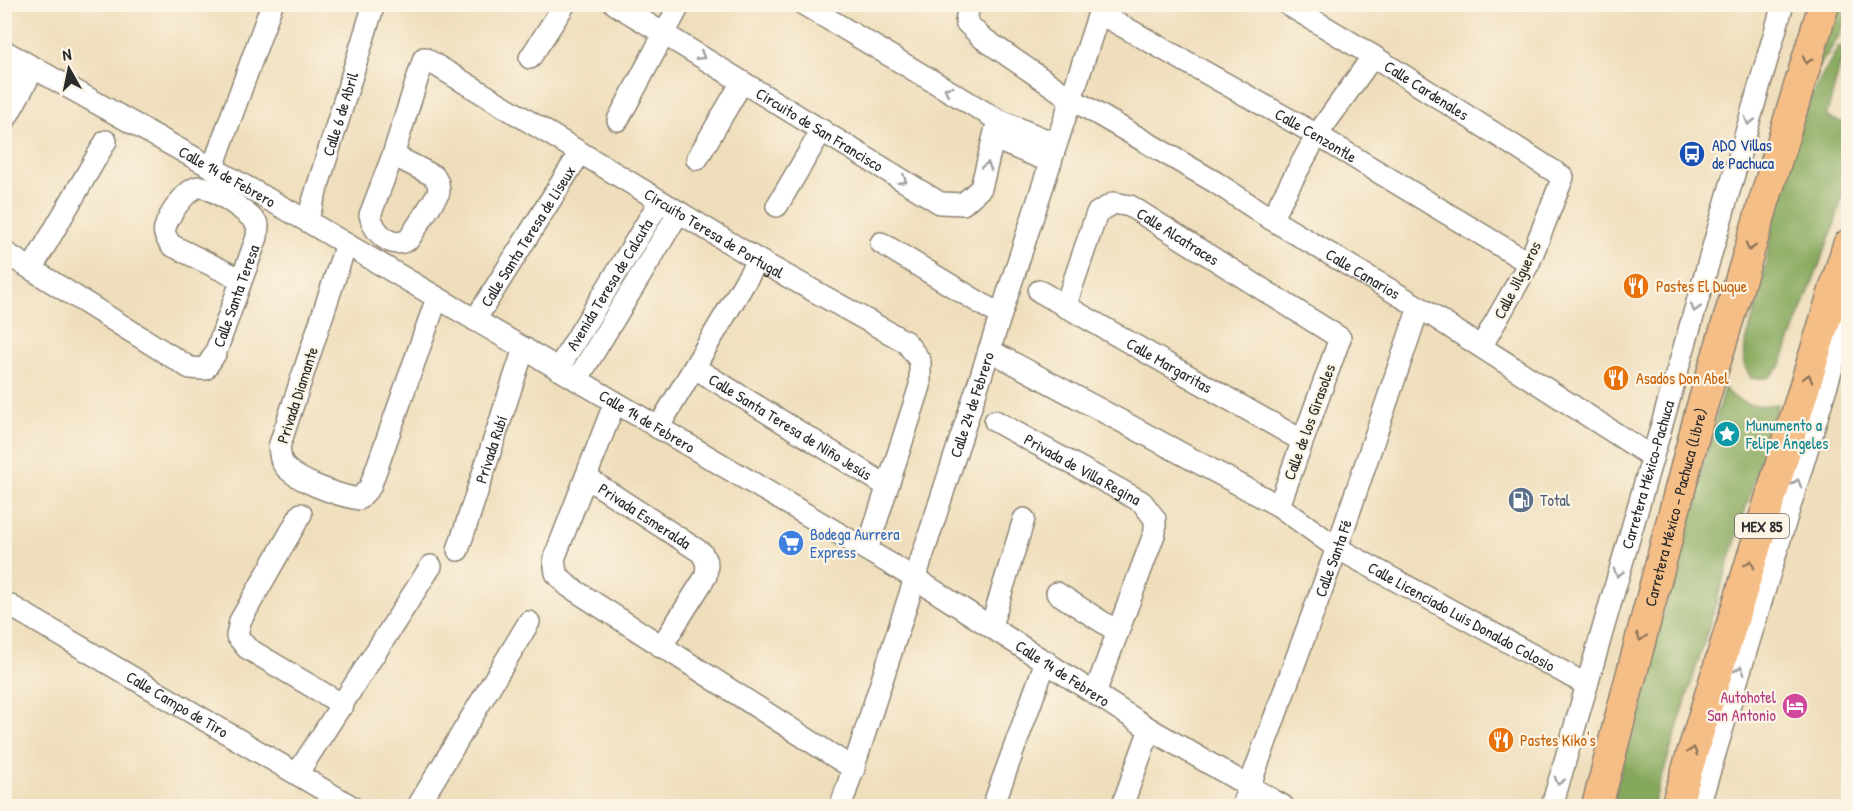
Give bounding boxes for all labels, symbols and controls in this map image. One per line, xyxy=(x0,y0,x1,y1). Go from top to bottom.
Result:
north arrow xyxy=(39,39,99,99)
text: N xyxy=(61,43,73,66)
one-way arrow xyxy=(695,49,706,60)
street label: Calle Cardenales xyxy=(1380,55,1473,125)
one-way arrow xyxy=(1802,55,1814,65)
street label: Calle 6 de Abril xyxy=(317,69,364,159)
street label: Circuito de San Francisco xyxy=(752,82,888,177)
one-way arrow xyxy=(944,86,954,98)
street label: Calle Cenzontle xyxy=(1271,103,1362,168)
one-way arrow xyxy=(1744,115,1756,126)
place label: ADO Villas de Pachuca xyxy=(1712,134,1774,174)
bus stop icon: ADO Villas de Pachuca xyxy=(1677,139,1707,169)
street label: Calle 14 de Febrero xyxy=(175,140,280,213)
street label: Calle Santa Teresa de Liseux xyxy=(475,161,580,311)
one-way arrow xyxy=(980,161,992,172)
one-way arrow xyxy=(897,173,907,185)
street label: Circuito Teresa de Portugal xyxy=(640,183,789,284)
street label: Calle Alcatraces xyxy=(1133,202,1223,270)
street label: Avenida Teresa de Calcuta xyxy=(561,214,658,354)
street label: Calle Jilgueros xyxy=(1488,237,1546,323)
one-way arrow xyxy=(1745,241,1757,252)
street label: Calle Santa Teresa xyxy=(207,242,264,350)
street label: Calle Canarios xyxy=(1322,243,1404,304)
restaurant icon: Pastes El Duque xyxy=(1621,271,1651,301)
place label: Pastes El Duque xyxy=(1656,275,1748,297)
one-way arrow xyxy=(1690,302,1702,313)
street label: Calle Margaritas xyxy=(1123,332,1216,398)
street label: Privada Diamante xyxy=(271,343,323,446)
street label: Calle 24 de Febrero xyxy=(944,349,999,460)
street label: Calle de los Girasoles xyxy=(1278,361,1340,483)
restaurant icon: Asados Don Abel xyxy=(1601,363,1631,393)
place label: Asados Don Abel xyxy=(1636,367,1729,389)
street label: Calle Santa Teresa de Niño Jesús xyxy=(705,368,876,485)
one-way arrow xyxy=(1801,373,1813,384)
street label: Calle 14 de Febrero xyxy=(595,384,700,458)
street label: Carretera México-Pachuca xyxy=(1616,398,1679,551)
street label: Carretera México - Pachuca (Libre) xyxy=(1639,405,1712,609)
street label: Privada Rubí xyxy=(470,412,512,486)
place label: Munumento a Felípe Ángeles xyxy=(1745,414,1828,454)
place icon: Munumento a Felípe Ángeles xyxy=(1712,419,1742,449)
street label: Privada de Villa Regina xyxy=(1020,428,1145,510)
street label: Privada Esmeralda xyxy=(594,477,695,554)
one-way arrow xyxy=(1790,478,1802,489)
fuel station icon: Total xyxy=(1506,485,1536,515)
place label: Total xyxy=(1540,489,1571,511)
road number: MEX 85 xyxy=(1735,514,1789,538)
street label: Calle Santa Fé xyxy=(1309,516,1357,600)
place label: Bodega Aurrera Express xyxy=(810,523,900,563)
supermarket icon: Bodega Aurrera Express xyxy=(776,528,806,558)
street label: Calle Licenciado Luis Donaldo Colosio xyxy=(1364,556,1560,677)
one-way arrow xyxy=(1743,559,1755,570)
one-way arrow xyxy=(1613,568,1626,578)
one-way arrow xyxy=(1636,631,1648,642)
street label: Calle 14 de Febrero xyxy=(1011,635,1114,712)
street label: Calle Campo de Tiro xyxy=(122,665,233,743)
one-way arrow xyxy=(1733,665,1745,676)
place label: Autohotel San Antonio xyxy=(1707,686,1777,726)
hotel icon: Autohotel San Antonio xyxy=(1780,691,1810,721)
restaurant icon: Pastes Kiko's xyxy=(1486,725,1516,755)
place label: Pastes Kiko's xyxy=(1520,729,1596,751)
one-way arrow xyxy=(1686,746,1698,757)
one-way arrow xyxy=(1554,775,1566,786)

